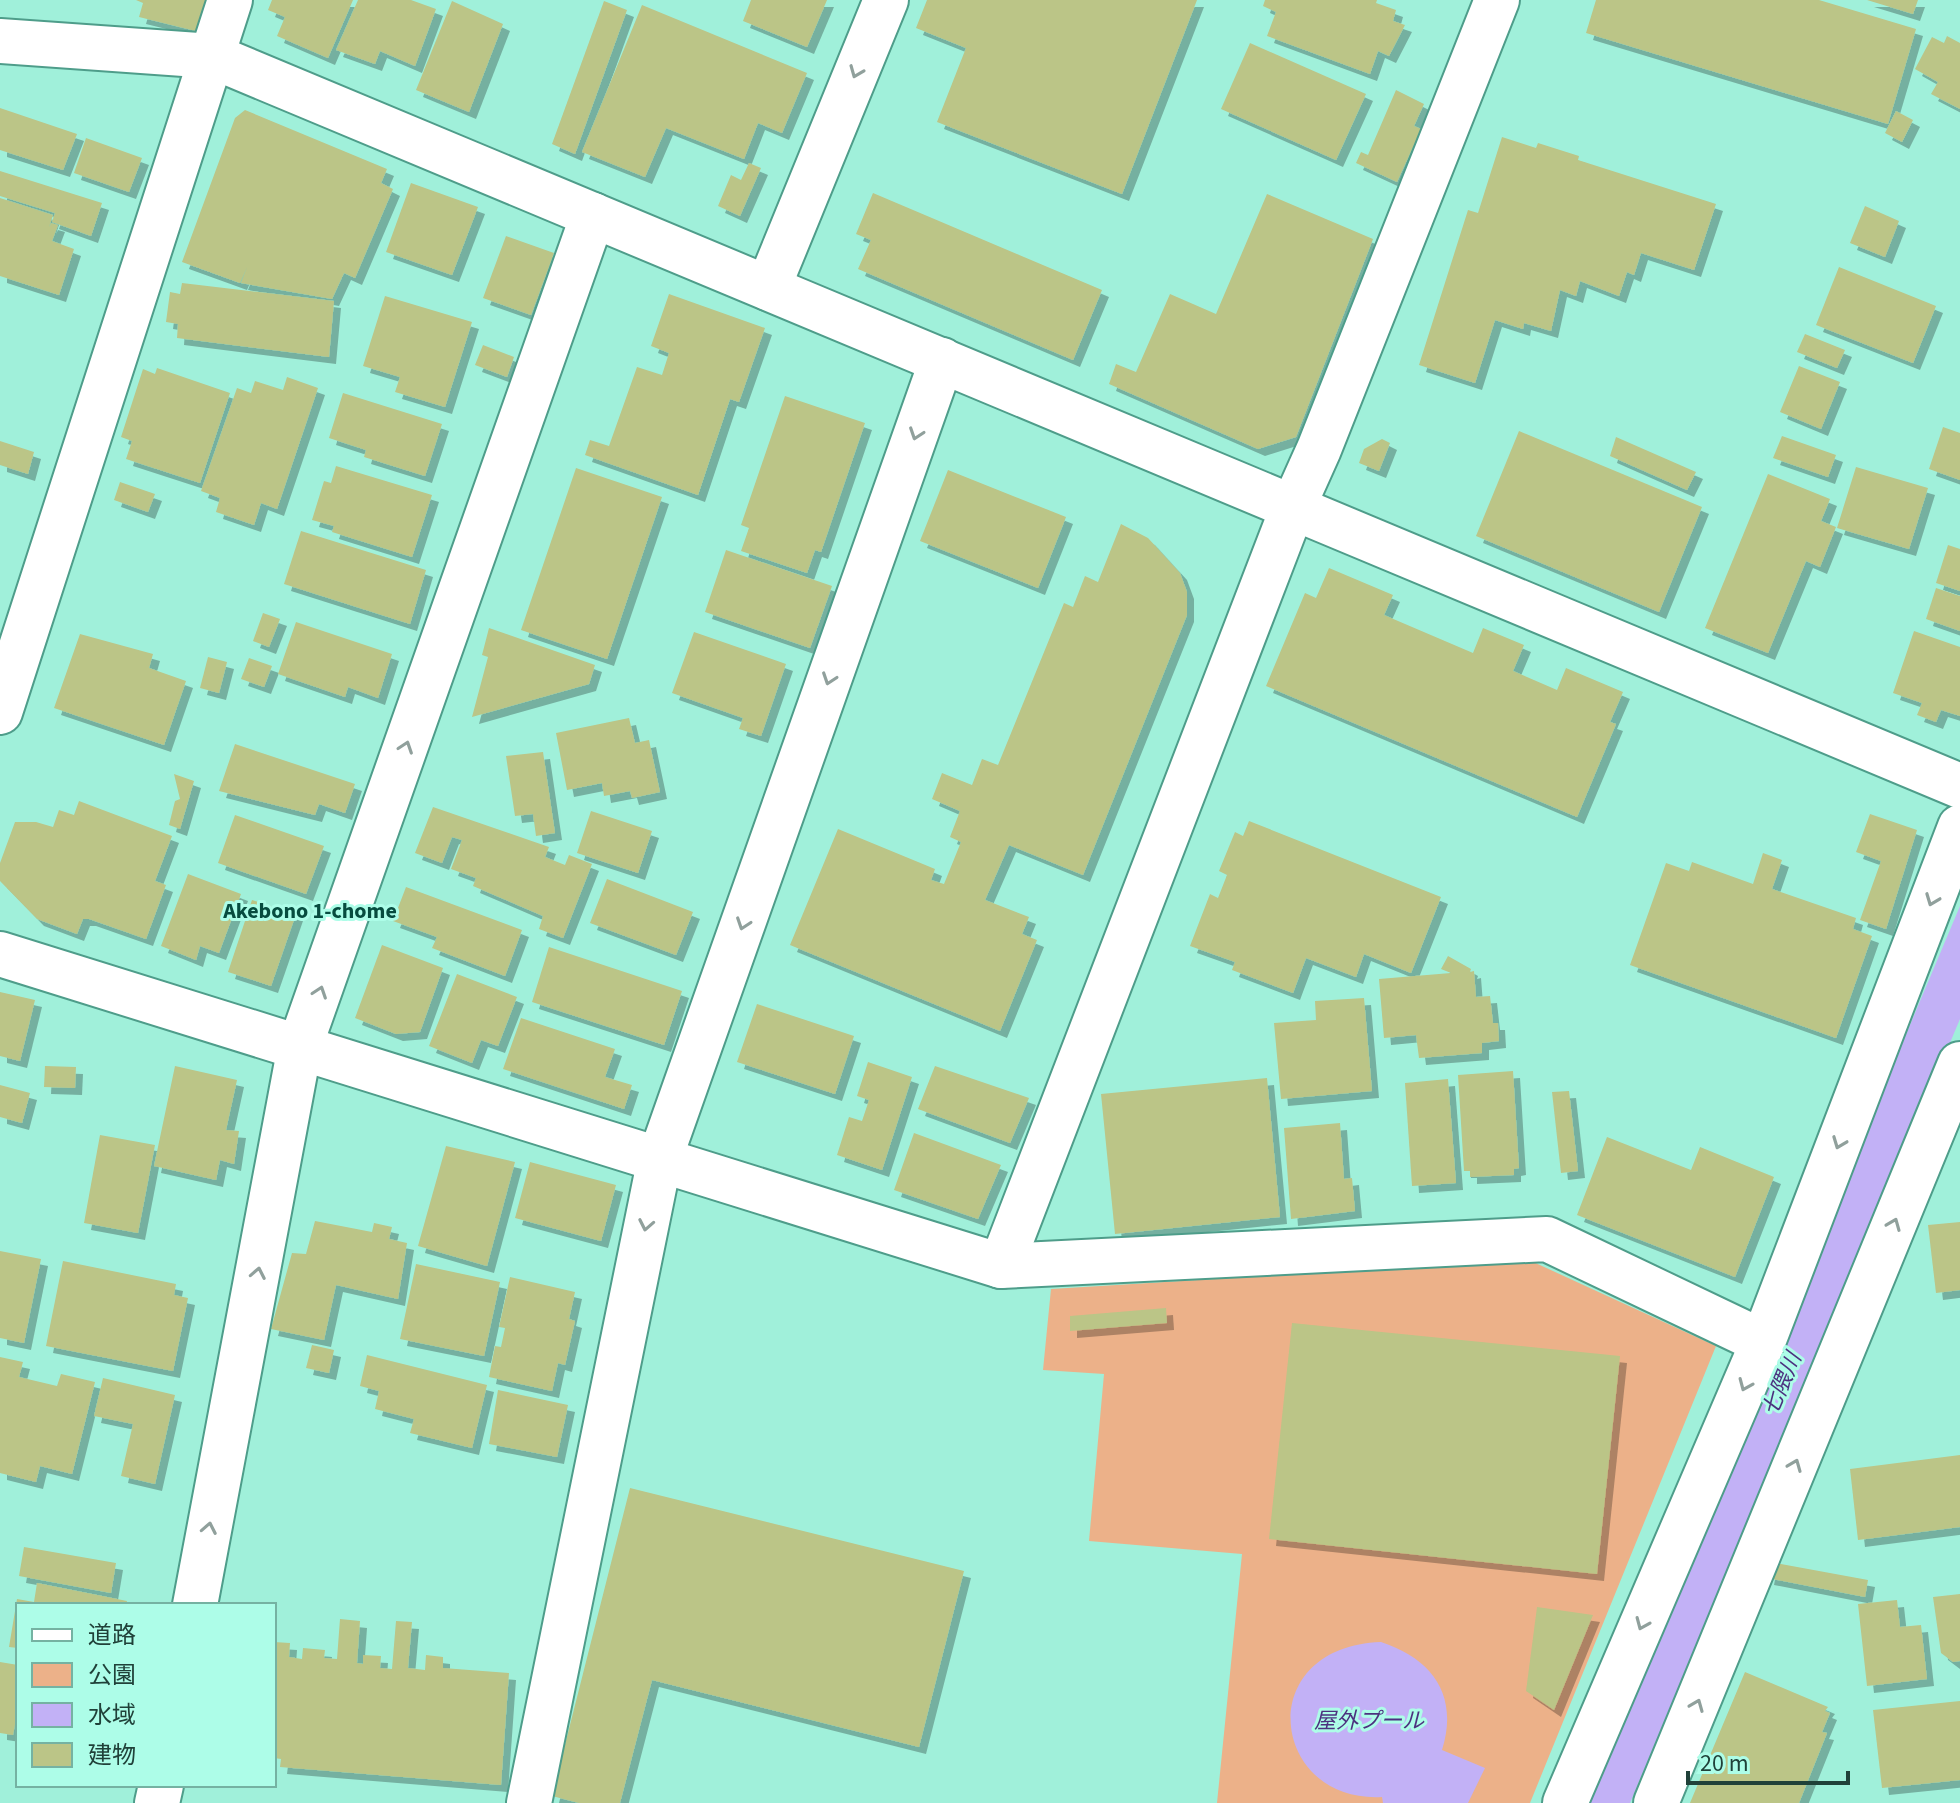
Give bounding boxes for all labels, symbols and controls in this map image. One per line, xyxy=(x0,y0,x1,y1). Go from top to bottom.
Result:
one-way arrow xyxy=(849,64,866,78)
one-way arrow xyxy=(909,426,926,440)
one-way arrow xyxy=(823,671,839,685)
one-way arrow xyxy=(396,741,412,755)
one-way arrow xyxy=(1925,892,1942,906)
district label: Akebono 1-chome xyxy=(222,895,397,927)
one-way arrow xyxy=(736,916,752,930)
one-way arrow xyxy=(310,986,326,1000)
one-way arrow xyxy=(1832,1135,1849,1149)
one-way arrow xyxy=(639,1218,656,1231)
one-way arrow xyxy=(1885,1218,1901,1232)
one-way arrow xyxy=(248,1266,265,1280)
water label: 七隈川 xyxy=(1754,1346,1810,1421)
one-way arrow xyxy=(1738,1377,1754,1391)
one-way arrow xyxy=(1786,1458,1802,1473)
one-way arrow xyxy=(200,1522,217,1535)
legend xyxy=(16,1603,276,1787)
one-way arrow xyxy=(1636,1615,1652,1630)
text: 道路 xyxy=(88,1618,136,1653)
text: 公園 xyxy=(88,1658,136,1693)
text: 水域 xyxy=(88,1698,136,1733)
one-way arrow xyxy=(1687,1699,1703,1713)
water label: 屋外プール xyxy=(1314,1705,1425,1737)
scale bar xyxy=(1688,1735,1848,1785)
text: 建物 xyxy=(88,1738,136,1773)
text: 20 m xyxy=(1700,1746,1749,1781)

